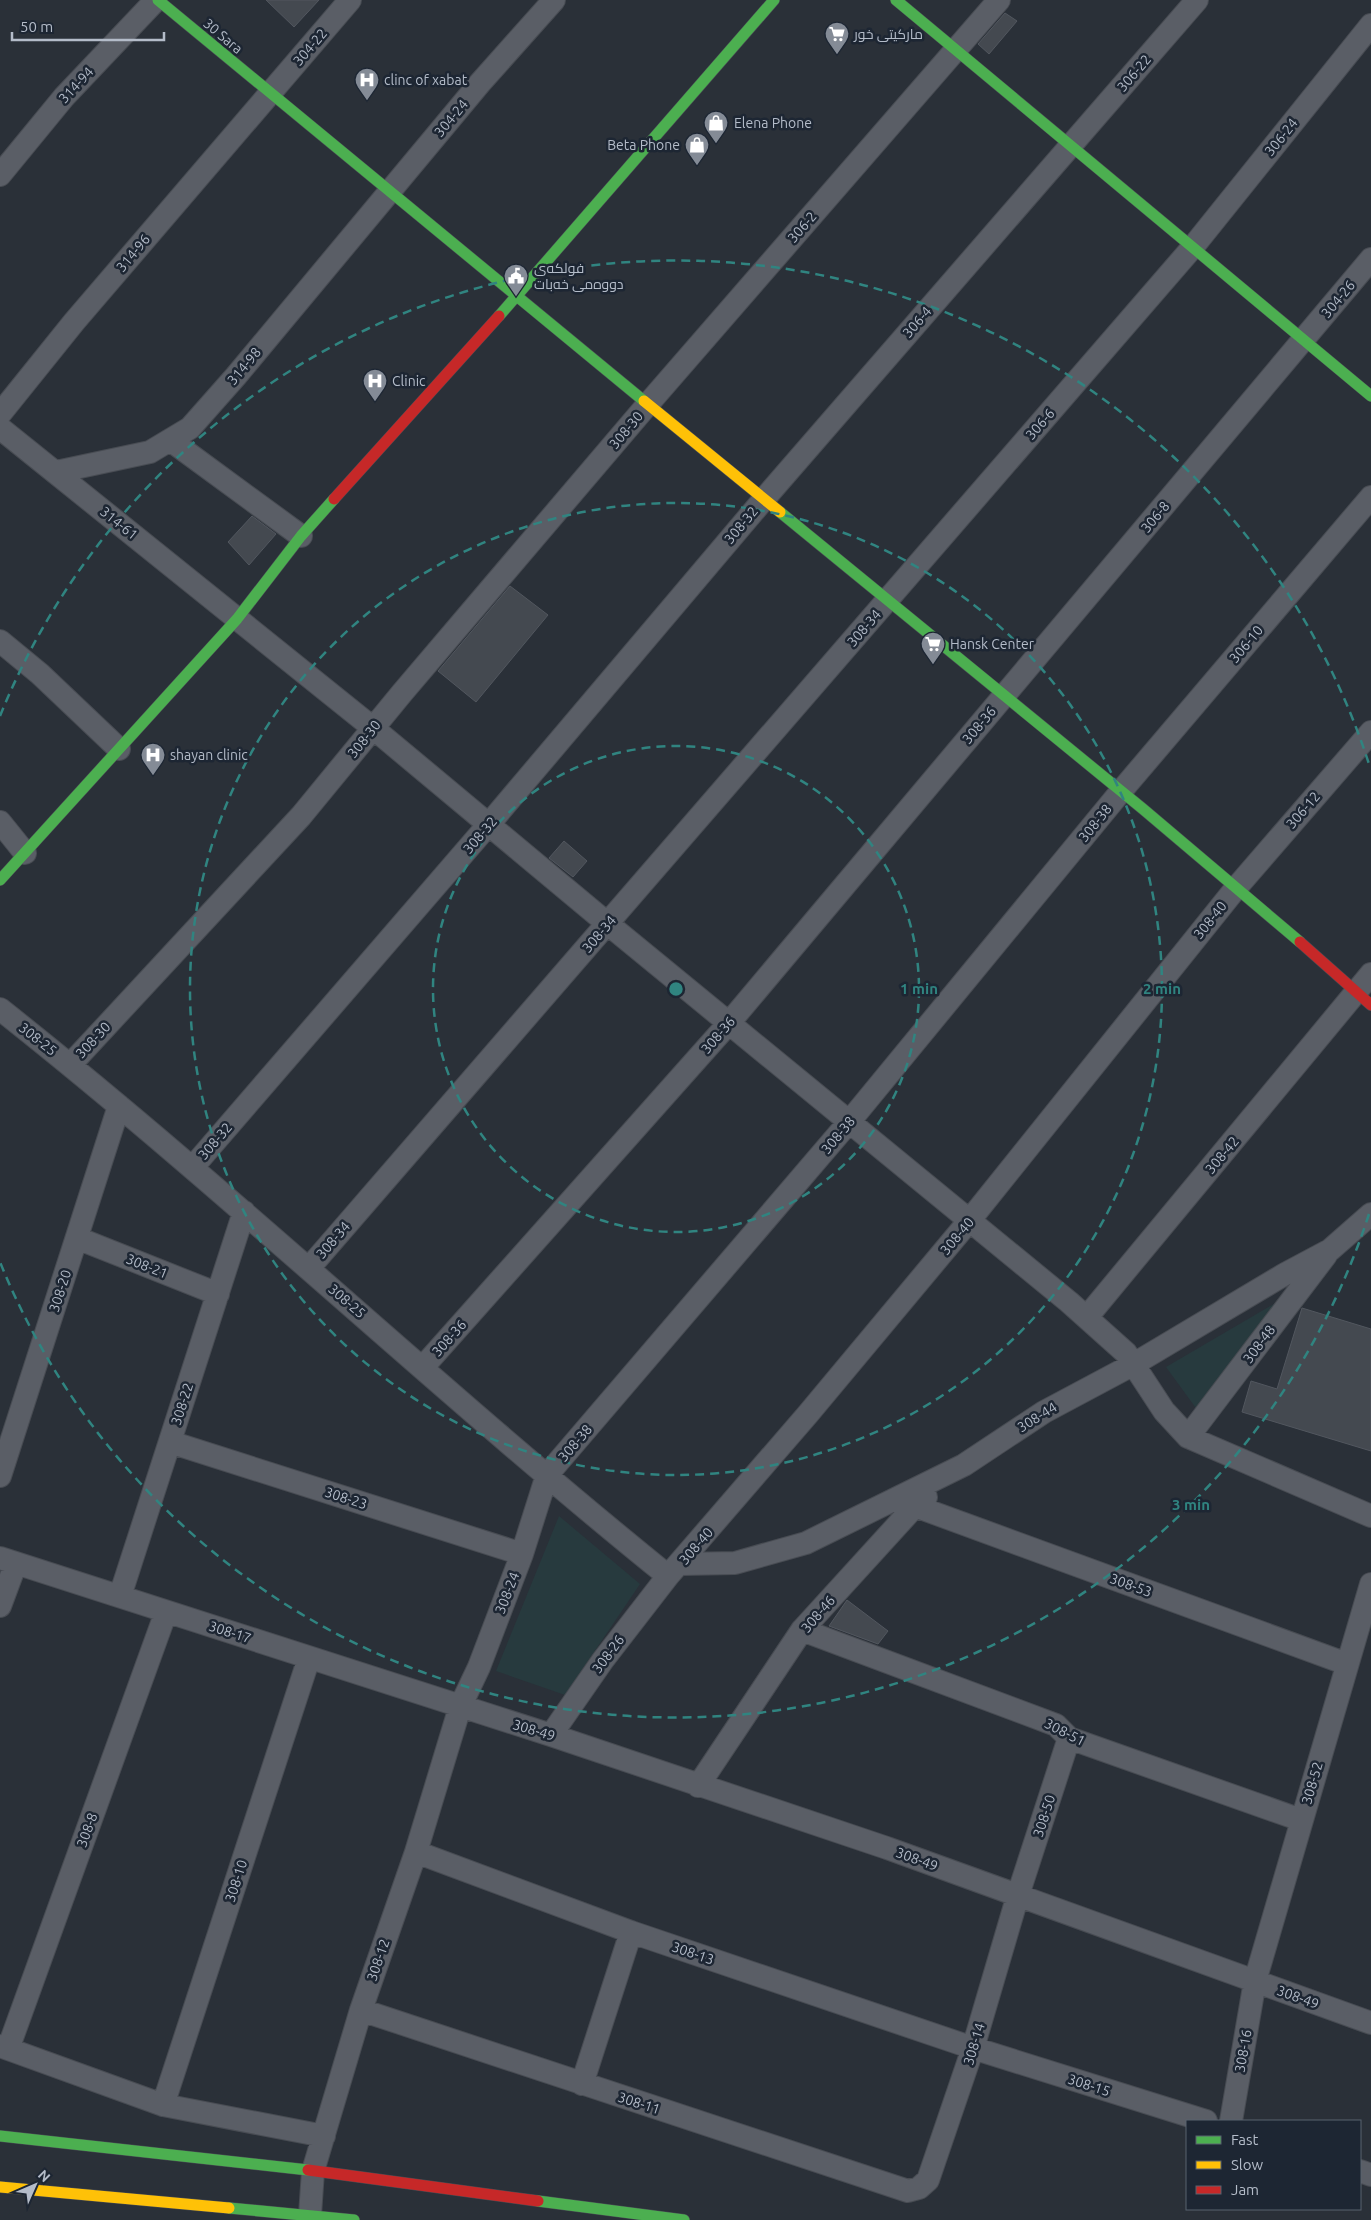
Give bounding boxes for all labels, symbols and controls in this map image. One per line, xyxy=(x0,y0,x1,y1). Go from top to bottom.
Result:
scale bar xyxy=(12,10,165,42)
street label: 30 Sara xyxy=(200,15,246,57)
text: 50 m xyxy=(20,18,53,35)
supermarket icon: مارکیتی خور xyxy=(824,21,850,55)
street label: 304-22 xyxy=(290,25,330,69)
place label: مارکیتی خور xyxy=(853,26,923,42)
street label: 306-22 xyxy=(1114,51,1154,95)
street label: 314-94 xyxy=(55,64,97,106)
hospital icon: clinc of xabat xyxy=(354,67,380,101)
place label: clinc of xabat xyxy=(384,72,468,88)
street label: 304-24 xyxy=(431,96,471,140)
shop icon: Elena Phone xyxy=(703,110,729,144)
place label: Elena Phone xyxy=(734,115,812,131)
street label: 306-24 xyxy=(1261,115,1301,159)
shop icon: Beta Phone xyxy=(684,132,710,166)
place label: Beta Phone xyxy=(607,137,680,153)
street label: 306-2 xyxy=(784,208,820,246)
street label: 314-96 xyxy=(113,231,153,275)
place label: فولکه‌ی دووه‌می خه‌بات xyxy=(534,260,624,292)
public building icon: فولکه‌ی دووه‌می خه‌بات xyxy=(503,263,529,297)
street label: 304-26 xyxy=(1318,277,1358,321)
street label: 306-4 xyxy=(899,303,935,341)
street label: 314-98 xyxy=(224,344,264,388)
hospital icon: Clinic xyxy=(362,368,388,402)
place label: Clinic xyxy=(392,373,426,389)
street label: 306-6 xyxy=(1022,405,1058,443)
street label: 308-30 xyxy=(606,408,646,452)
street label: 306-8 xyxy=(1137,498,1173,536)
street label: 314-61 xyxy=(97,503,141,543)
street label: 308-32 xyxy=(721,503,761,547)
street label: 308-34 xyxy=(844,606,884,650)
street label: 306-10 xyxy=(1226,622,1266,666)
supermarket icon: Hansk Center xyxy=(920,631,946,665)
place label: Hansk Center xyxy=(950,636,1035,652)
street label: 308-36 xyxy=(959,703,999,747)
street label: 308-30 xyxy=(344,717,384,761)
hospital icon: shayan clinic xyxy=(140,742,166,776)
place label: shayan clinic xyxy=(170,747,248,763)
street label: 306-12 xyxy=(1283,788,1323,832)
street label: 308-38 xyxy=(1075,801,1115,845)
street label: 308-32 xyxy=(460,813,500,857)
street label: 308-40 xyxy=(1190,898,1230,942)
street label: 308-34 xyxy=(579,912,619,956)
centre of rings xyxy=(667,980,685,998)
text: 1 min xyxy=(900,980,938,997)
text: 2 min xyxy=(1143,980,1181,997)
street label: 308-36 xyxy=(698,1013,738,1057)
street label: 308-25 xyxy=(16,1019,60,1059)
street label: 308-30 xyxy=(72,1019,114,1061)
street label: 308-38 xyxy=(818,1113,858,1157)
street label: 308-32 xyxy=(195,1119,235,1163)
street label: 308-42 xyxy=(1202,1133,1242,1177)
street label: 308-40 xyxy=(937,1214,977,1258)
street label: 308-34 xyxy=(313,1218,353,1262)
street label: 308-21 xyxy=(124,1250,170,1282)
street label: 308-20 xyxy=(46,1268,74,1314)
street label: 308-25 xyxy=(325,1281,369,1321)
street label: 308-36 xyxy=(428,1316,470,1360)
street label: 308-48 xyxy=(1240,1322,1279,1366)
street label: 308-22 xyxy=(168,1381,196,1427)
street label: 308-44 xyxy=(1014,1399,1060,1435)
street label: 308-38 xyxy=(555,1421,595,1465)
street label: 308-23 xyxy=(323,1484,369,1512)
text: 3 min xyxy=(1172,1496,1210,1513)
street label: 308-40 xyxy=(676,1524,716,1568)
street label: 308-24 xyxy=(492,1570,522,1616)
street label: 308-53 xyxy=(1108,1570,1154,1600)
street label: 308-46 xyxy=(798,1592,838,1636)
street label: 308-17 xyxy=(207,1618,253,1646)
street label: 308-26 xyxy=(589,1632,628,1676)
street label: 308-51 xyxy=(1042,1715,1088,1749)
street label: 308-49 xyxy=(511,1716,557,1744)
street label: 308-52 xyxy=(1298,1760,1326,1806)
street label: 308-50 xyxy=(1030,1793,1058,1839)
street label: 308-8 xyxy=(73,1810,101,1849)
street label: 308-49 xyxy=(894,1844,940,1874)
street label: 308-10 xyxy=(222,1858,250,1904)
street label: 308-12 xyxy=(363,1937,393,1983)
street label: 308-13 xyxy=(670,1938,716,1968)
street label: 308-49 xyxy=(1275,1982,1321,2012)
street label: 308-14 xyxy=(960,2021,988,2067)
street label: 308-16 xyxy=(1231,2028,1255,2074)
street label: 308-15 xyxy=(1066,2071,1112,2099)
street label: 308-11 xyxy=(616,2089,662,2117)
legend xyxy=(1186,2120,1361,2210)
text: Fast xyxy=(1231,2131,1259,2148)
text: Slow xyxy=(1231,2156,1264,2173)
north arrow xyxy=(10,2160,60,2210)
text: N xyxy=(35,2166,54,2185)
text: Jam xyxy=(1231,2181,1259,2198)

